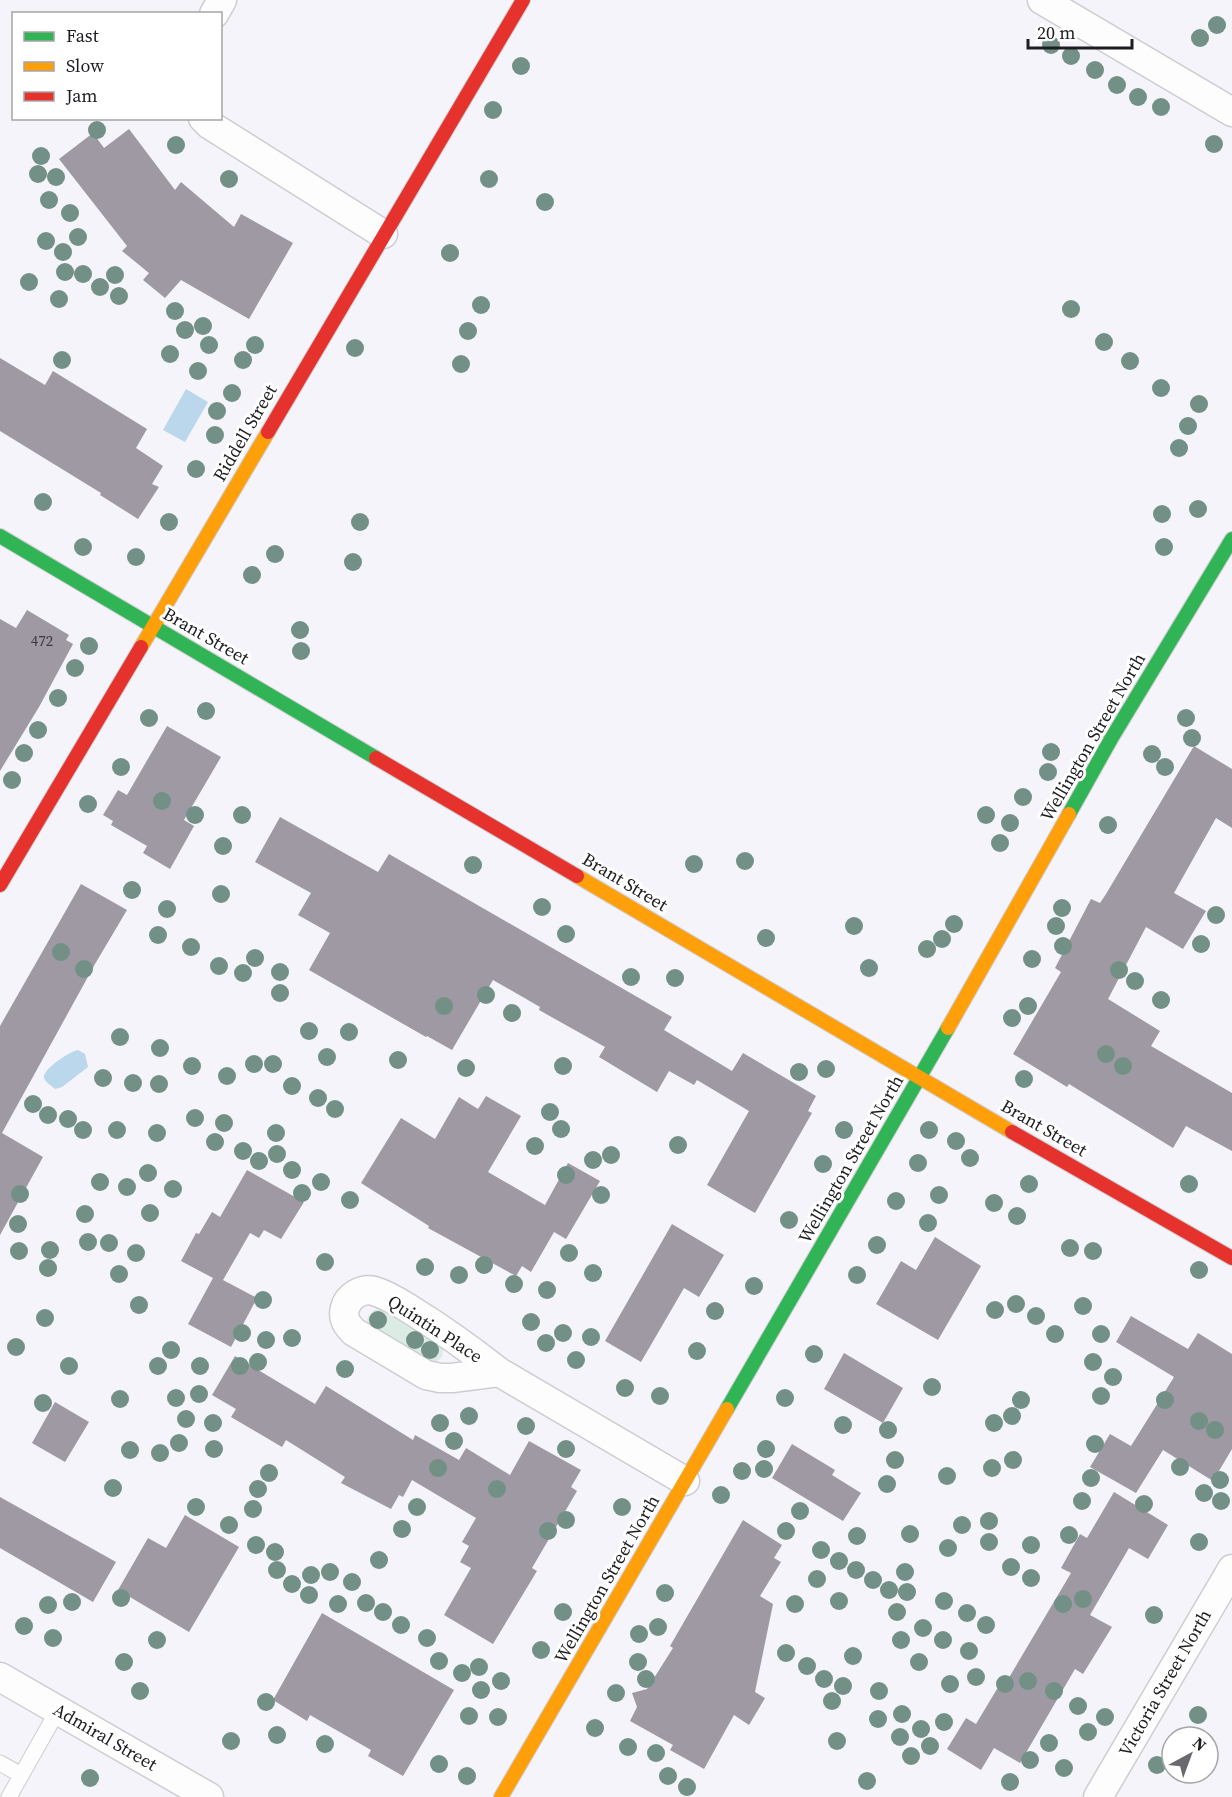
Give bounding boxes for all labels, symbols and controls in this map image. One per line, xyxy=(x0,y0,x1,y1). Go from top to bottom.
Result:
legend xyxy=(12,12,222,120)
scale bar xyxy=(1028,12,1132,50)
text: 20 m xyxy=(1037,20,1075,45)
text: Fast xyxy=(66,23,99,48)
text: Slow xyxy=(66,53,104,78)
text: Jam xyxy=(65,83,98,108)
street label: Riddell Street xyxy=(207,380,282,486)
street label: Brant Street xyxy=(159,601,254,670)
house number: 472 xyxy=(31,630,53,651)
street label: Wellington Street North xyxy=(1034,648,1151,825)
street label: Brant Street xyxy=(578,846,673,917)
street label: Wellington Street North xyxy=(792,1070,909,1247)
street label: Brant Street xyxy=(997,1093,1092,1162)
street label: Quintin Place xyxy=(383,1289,488,1369)
street label: Wellington Street North xyxy=(548,1490,665,1667)
street label: Victoria Street North xyxy=(1114,1606,1216,1760)
street label: Admiral Street xyxy=(49,1697,162,1776)
north arrow xyxy=(1160,1725,1220,1785)

